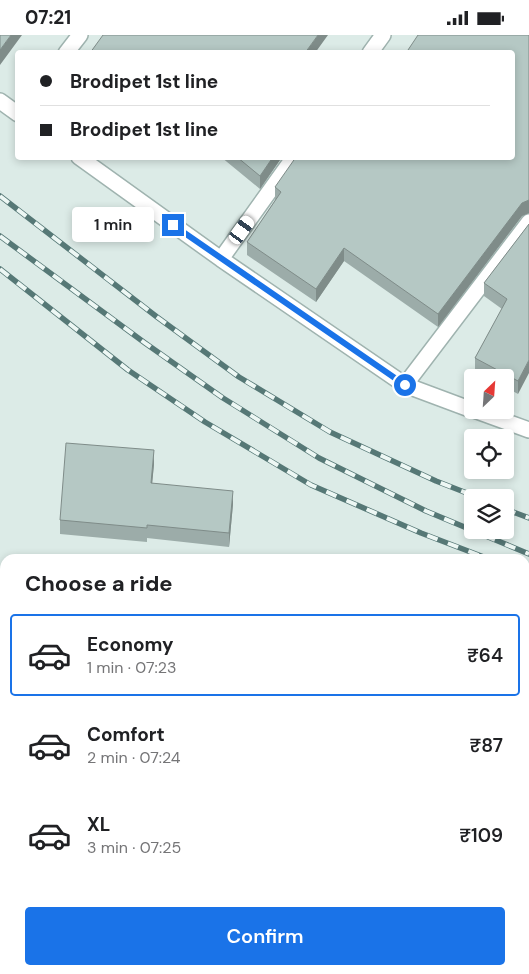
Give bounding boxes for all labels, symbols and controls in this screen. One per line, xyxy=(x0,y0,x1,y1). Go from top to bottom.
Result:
text: 07:21 xyxy=(25,5,71,30)
text: Brodipet 1st line xyxy=(70,69,218,94)
text: Brodipet 1st line xyxy=(70,117,218,142)
callout: 1 min xyxy=(73,207,156,243)
car xyxy=(227,213,256,247)
text: 1 min xyxy=(94,214,132,235)
route end xyxy=(162,214,184,236)
north arrow xyxy=(464,369,514,419)
map controls xyxy=(464,369,514,539)
route start xyxy=(394,374,416,396)
button: locate xyxy=(464,429,514,479)
button: layers xyxy=(464,489,514,539)
text: Choose a ride xyxy=(25,569,173,598)
text: Economy xyxy=(87,632,174,657)
icon: car xyxy=(27,633,72,678)
text: ₹64 xyxy=(467,643,503,668)
text: 1 min · 07:23 xyxy=(87,657,176,678)
text: Comfort xyxy=(87,722,165,747)
icon: car xyxy=(27,723,72,768)
text: ₹87 xyxy=(469,733,503,758)
text: 2 min · 07:24 xyxy=(87,747,181,768)
text: XL xyxy=(87,812,110,837)
icon: car xyxy=(27,813,72,858)
text: ₹109 xyxy=(459,823,503,848)
text: 3 min · 07:25 xyxy=(87,837,181,858)
button: Confirm xyxy=(25,907,505,965)

